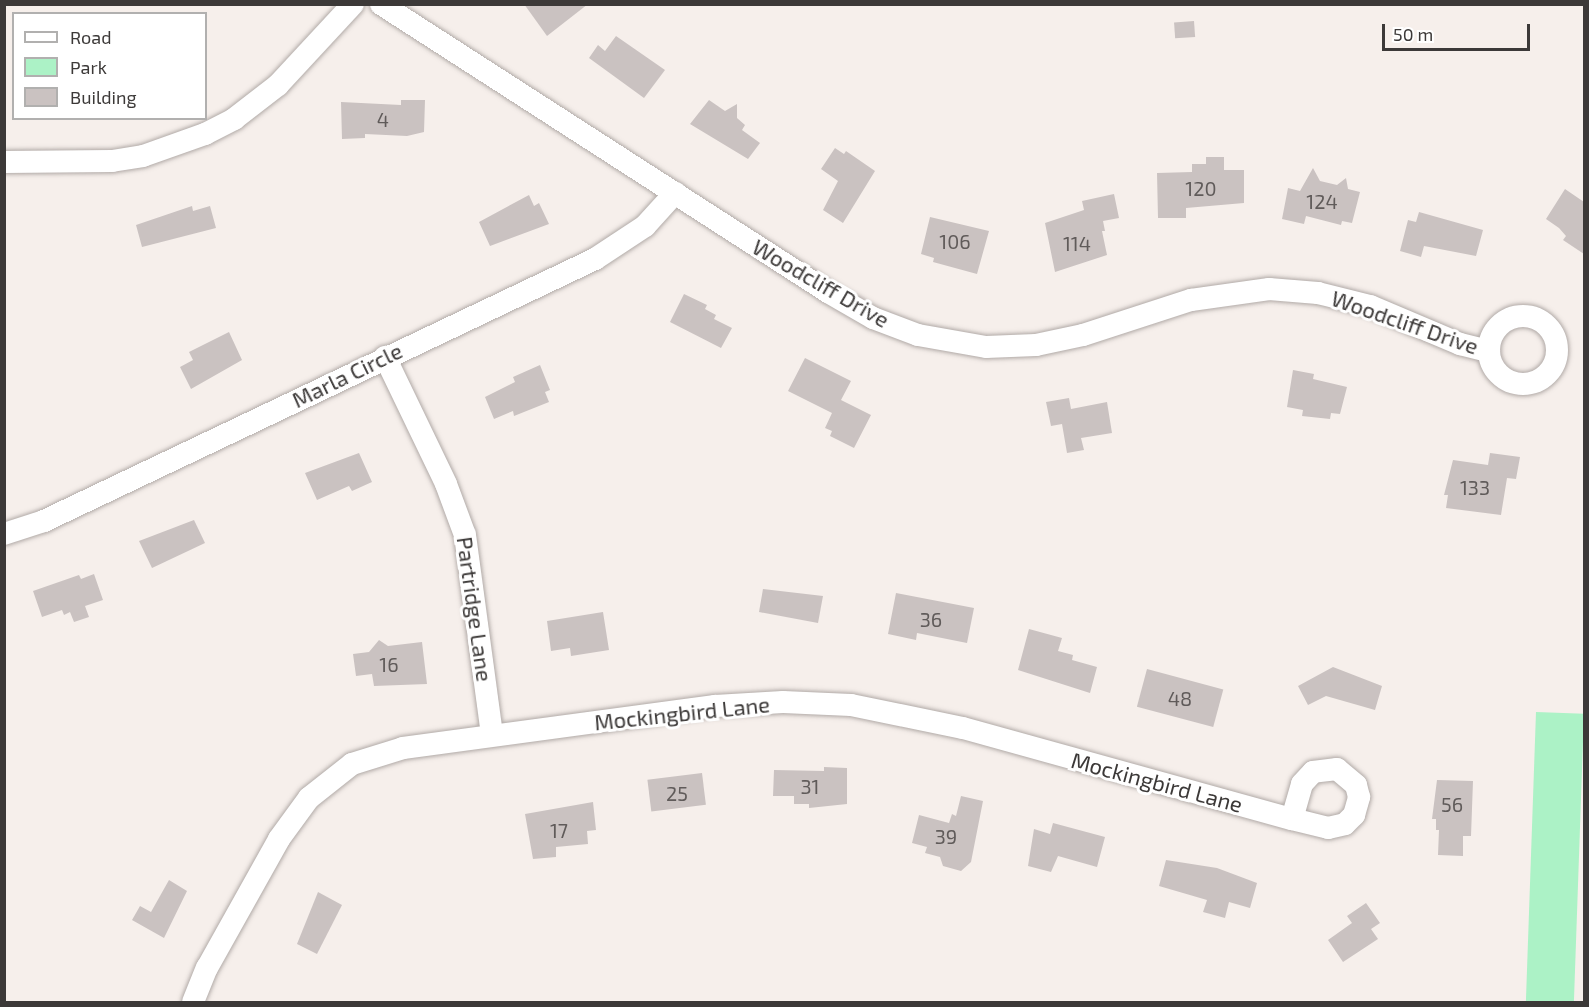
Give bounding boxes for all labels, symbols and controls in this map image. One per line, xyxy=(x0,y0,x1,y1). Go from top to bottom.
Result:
legend xyxy=(12,12,207,120)
scale bar xyxy=(1385,12,1534,50)
text: 50 m xyxy=(1393,23,1433,45)
text: Road xyxy=(70,26,111,48)
text: Park xyxy=(70,56,107,78)
text: Building xyxy=(70,86,137,108)
house number: 4 xyxy=(377,107,389,131)
house number: 120 xyxy=(1185,176,1217,200)
house number: 124 xyxy=(1306,189,1338,213)
house number: 106 xyxy=(939,229,971,253)
house number: 114 xyxy=(1063,231,1091,255)
street label: Woodcliff Drive xyxy=(748,233,894,333)
street label: Woodcliff Drive xyxy=(1328,285,1482,359)
street label: Marla Circle xyxy=(288,337,406,413)
house number: 133 xyxy=(1460,475,1490,499)
street label: Partridge Lane xyxy=(452,535,498,683)
house number: 36 xyxy=(920,607,942,631)
house number: 16 xyxy=(379,652,399,676)
house number: 48 xyxy=(1168,686,1192,710)
street label: Mockingbird Lane xyxy=(593,691,771,735)
street label: Mockingbird Lane xyxy=(1068,746,1246,818)
house number: 31 xyxy=(800,774,820,798)
house number: 25 xyxy=(666,781,688,805)
house number: 56 xyxy=(1441,792,1463,816)
house number: 17 xyxy=(550,818,568,842)
house number: 39 xyxy=(935,824,957,848)

